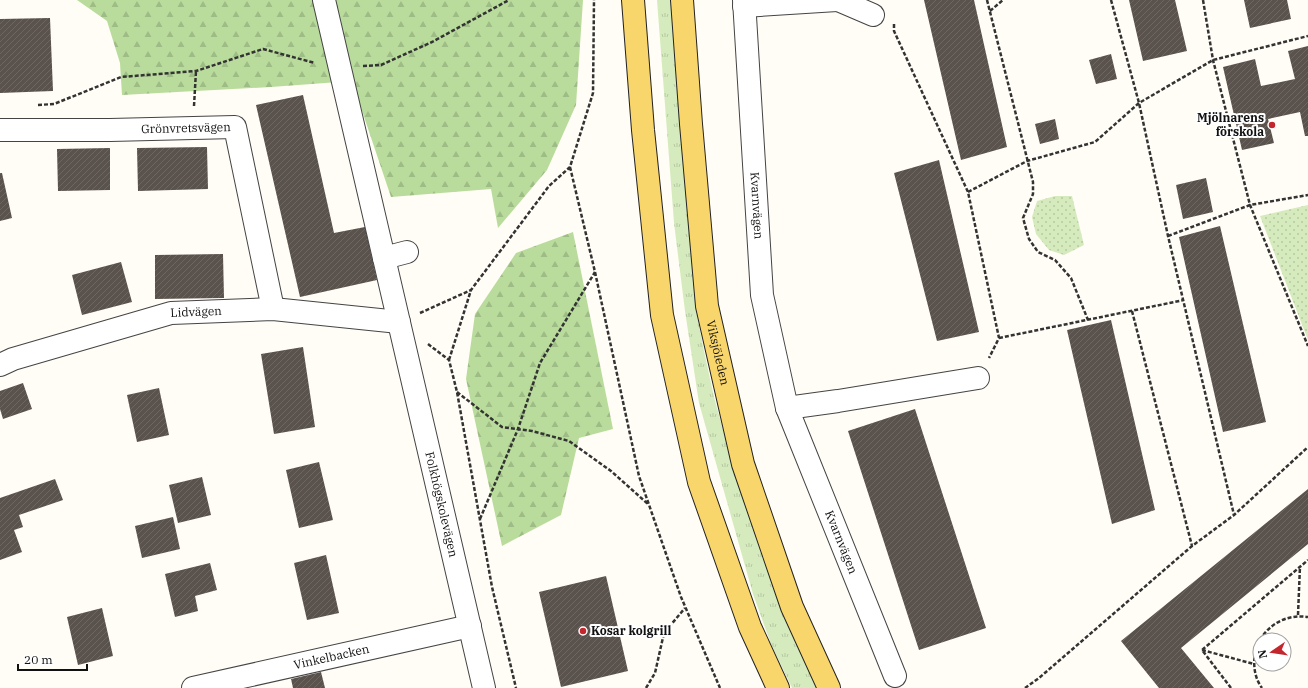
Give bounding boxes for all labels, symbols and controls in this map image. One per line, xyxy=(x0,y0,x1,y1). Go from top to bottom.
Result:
place label: Mjölnarens förskola xyxy=(1197,110,1264,139)
street label: Grönvretsvägen xyxy=(141,119,231,136)
marker: Mjölnarens förskola xyxy=(1267,120,1277,130)
street label: Kvarnvägen xyxy=(748,172,767,240)
street label: Lidvägen xyxy=(170,303,222,320)
street label: Viksjöleden xyxy=(703,319,733,387)
street label: Folkhögskolevägen xyxy=(422,450,461,559)
street label: Kvarnvägen xyxy=(822,508,861,576)
place label: Kosar kolgrill xyxy=(591,623,671,638)
marker: Kosar kolgrill xyxy=(578,626,588,636)
north arrow xyxy=(1252,632,1292,672)
street label: Vinkelbacken xyxy=(292,641,371,672)
scale bar xyxy=(18,646,87,672)
text: N xyxy=(1254,648,1270,660)
text: 20 m xyxy=(24,652,53,667)

